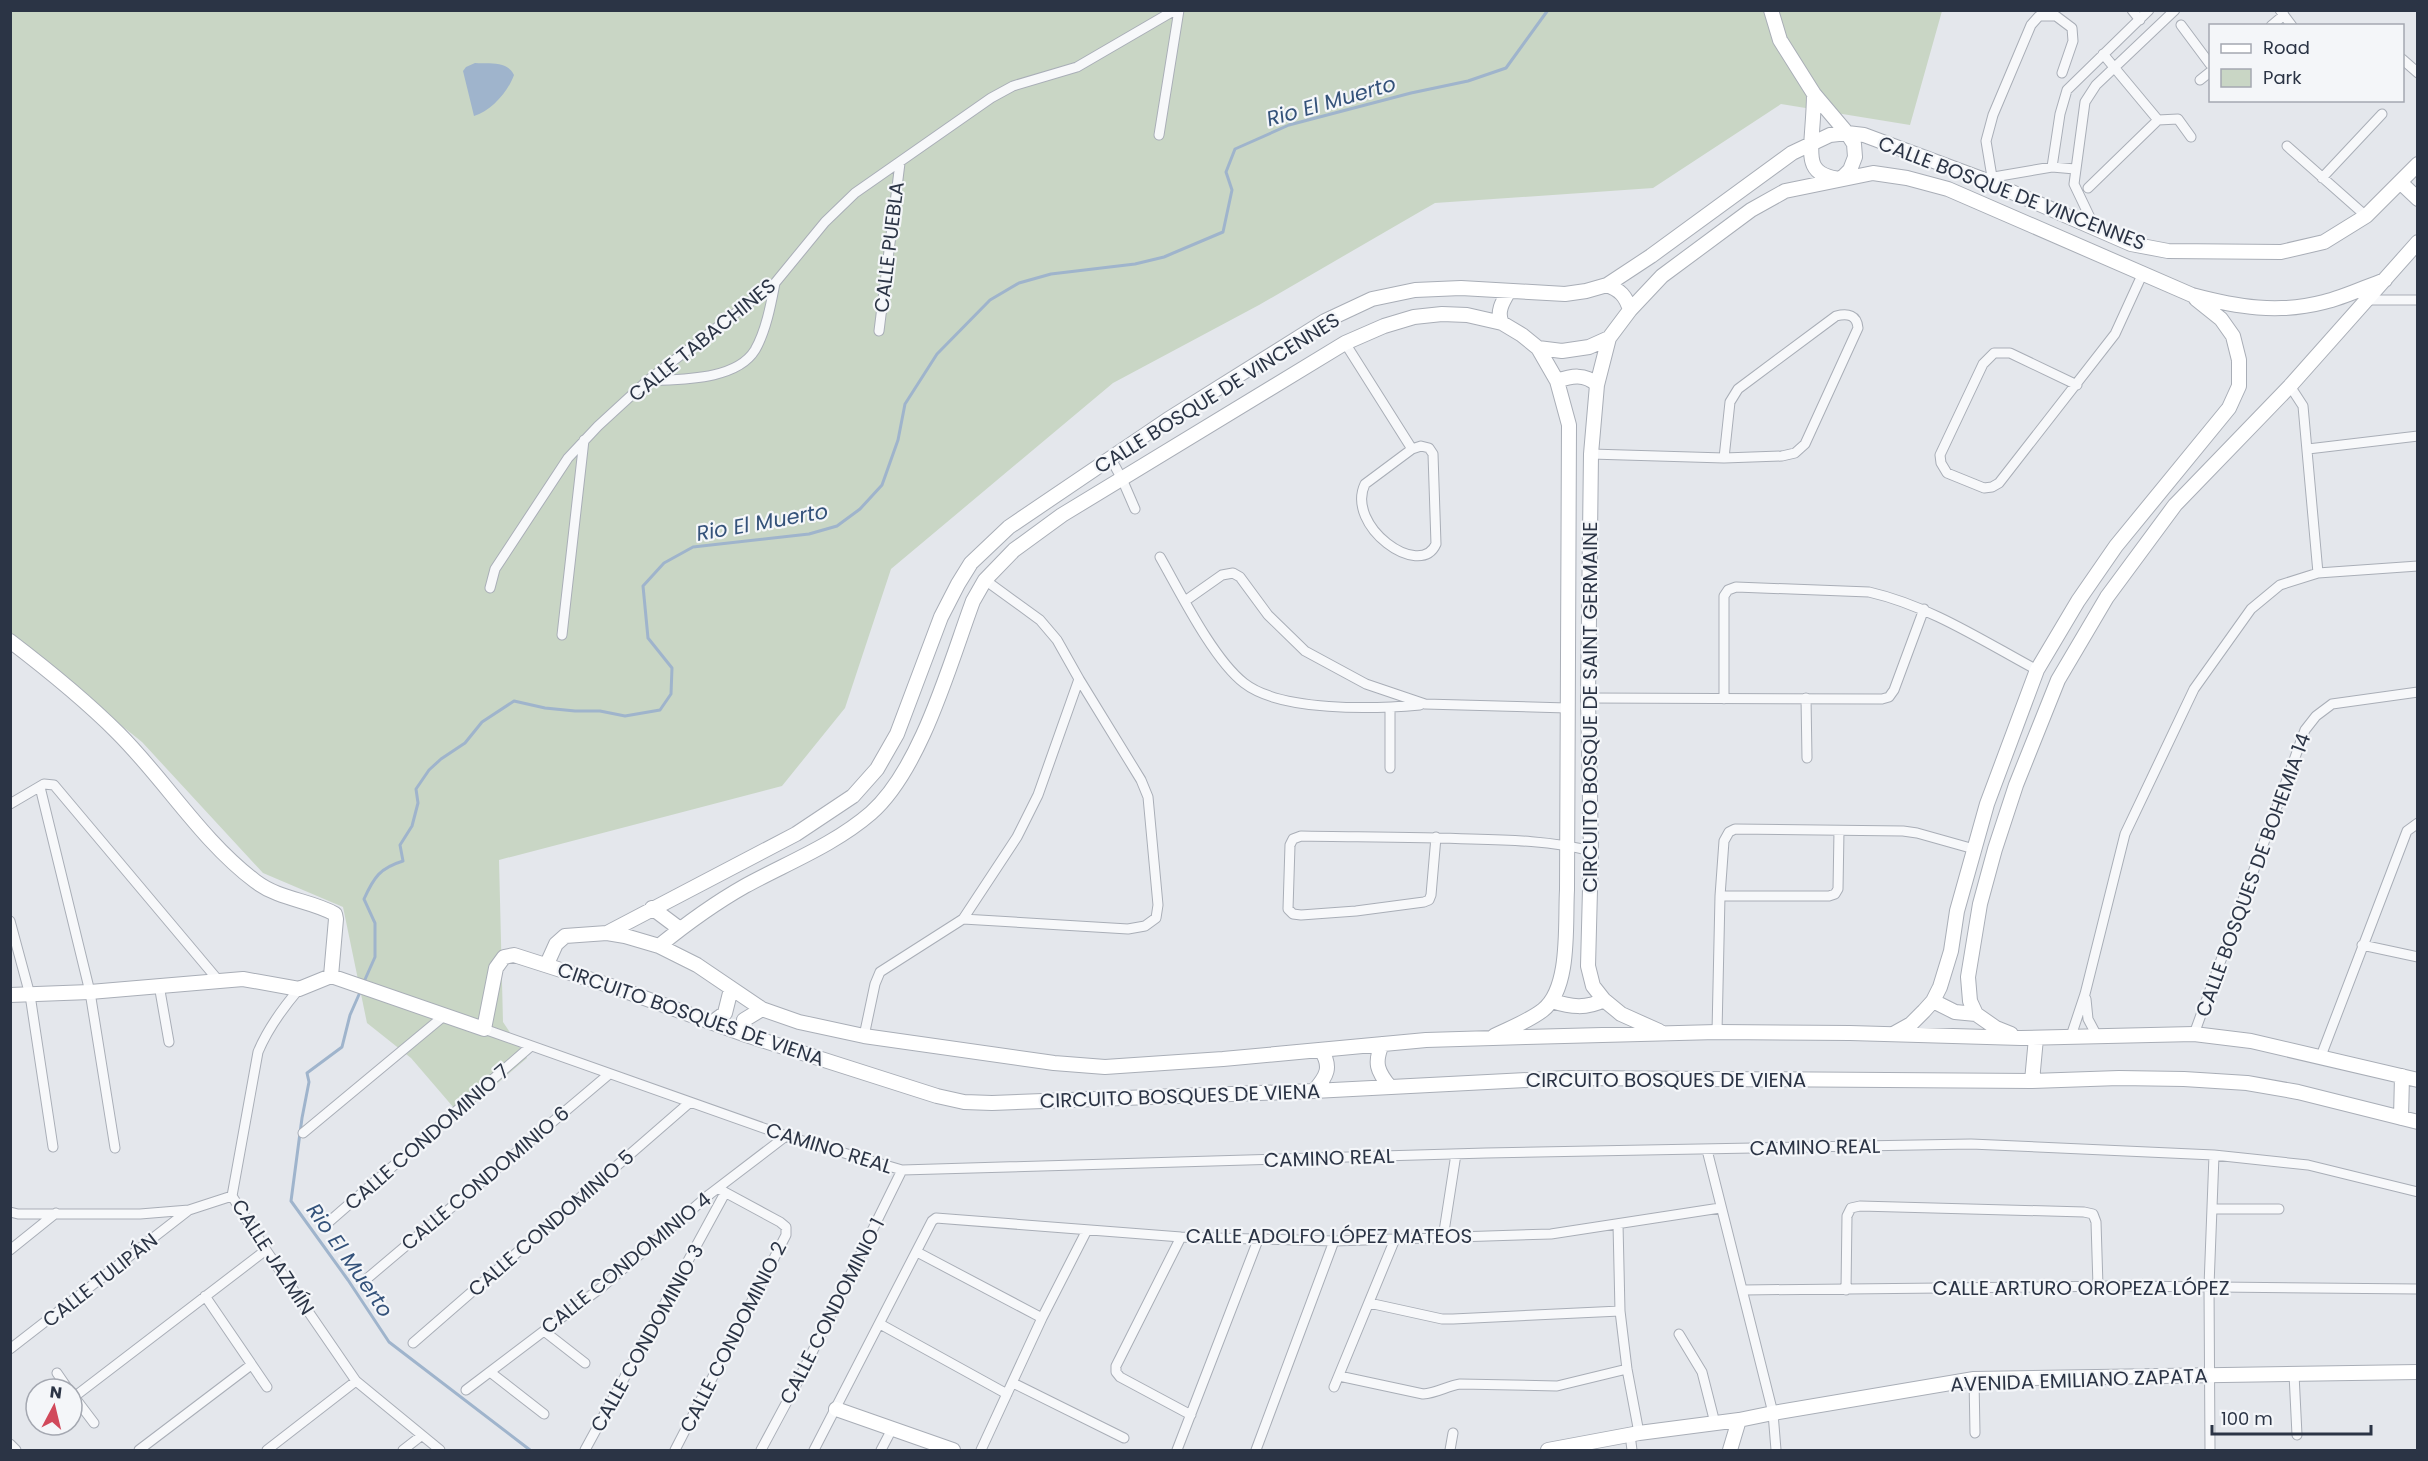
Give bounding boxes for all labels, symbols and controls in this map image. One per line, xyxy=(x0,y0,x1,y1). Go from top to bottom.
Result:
legend xyxy=(2209,24,2404,102)
text: Road xyxy=(2263,35,2310,60)
text: Park xyxy=(2263,65,2302,90)
water label: Rio El Muerto xyxy=(1263,69,1399,133)
street label: CALLE BOSQUE DE VINCENNES xyxy=(1874,129,2150,257)
street label: CALLE PUEBLA xyxy=(867,180,911,314)
street label: CALLE TABACHINES xyxy=(622,272,782,408)
street label: CALLE BOSQUE DE VINCENNES xyxy=(1089,306,1345,480)
water label: Rio El Muerto xyxy=(694,496,830,548)
street label: CIRCUITO BOSQUE DE SAINT GERMAINE xyxy=(1576,522,1604,892)
street label: CALLE BOSQUES DE BOHEMIA 14 xyxy=(2189,729,2317,1021)
street label: CIRCUITO BOSQUES DE VIENA xyxy=(554,955,828,1073)
street label: CALLE CONDOMINIO 7 xyxy=(339,1058,515,1216)
street label: CIRCUITO BOSQUES DE VIENA xyxy=(1526,1066,1806,1094)
street label: CIRCUITO BOSQUES DE VIENA xyxy=(1039,1077,1321,1115)
street label: CALLE CONDOMINIO 6 xyxy=(395,1099,575,1257)
street label: CAMINO REAL xyxy=(762,1116,896,1181)
street label: CAMINO REAL xyxy=(1749,1132,1881,1162)
street label: CAMINO REAL xyxy=(1263,1142,1395,1174)
street label: CALLE CONDOMINIO 5 xyxy=(462,1143,640,1303)
street label: CALLE CONDOMINIO 4 xyxy=(535,1186,717,1340)
street label: CALLE JAZMÍN xyxy=(225,1194,321,1320)
water label: Rio El Muerto xyxy=(300,1197,400,1323)
street label: CALLE CONDOMINIO 1 xyxy=(773,1213,891,1409)
street label: CALLE ADOLFO LÓPEZ MATEOS xyxy=(1186,1222,1472,1250)
street label: CALLE TULIPÁN xyxy=(37,1226,163,1334)
street label: CALLE CONDOMINIO 2 xyxy=(673,1237,793,1437)
street label: CALLE CONDOMINIO 3 xyxy=(584,1239,710,1437)
street label: CALLE ARTURO OROPEZA LÓPEZ xyxy=(1932,1274,2230,1302)
street label: AVENIDA EMILIANO ZAPATA xyxy=(1950,1362,2208,1398)
north arrow xyxy=(24,1377,84,1437)
text: N xyxy=(48,1380,63,1405)
scale bar xyxy=(2212,1398,2371,1436)
text: 100 m xyxy=(2221,1406,2273,1431)

